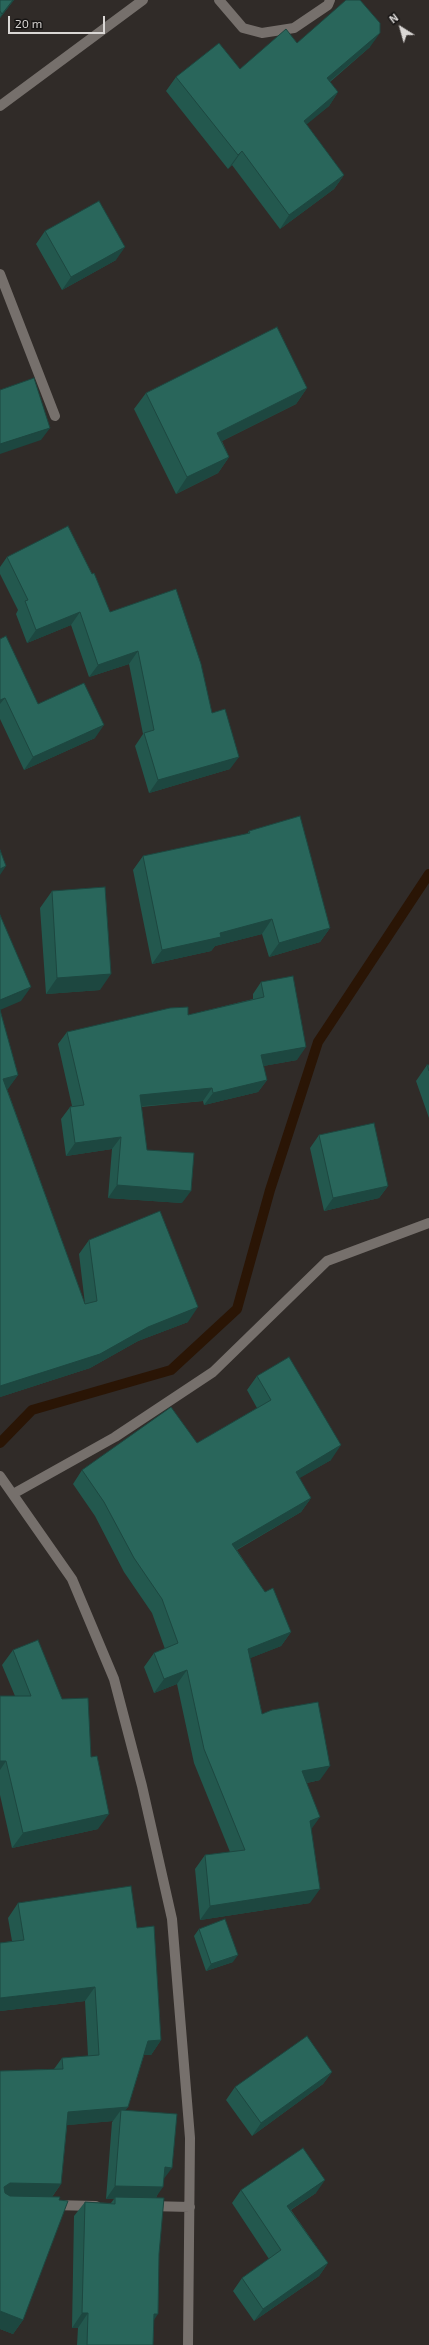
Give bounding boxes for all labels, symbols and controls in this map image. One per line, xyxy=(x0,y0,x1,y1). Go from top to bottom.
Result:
scale bar xyxy=(10,8,107,34)
north arrow xyxy=(381,8,421,48)
text: N xyxy=(386,10,401,26)
text: 20 m xyxy=(15,16,42,30)

